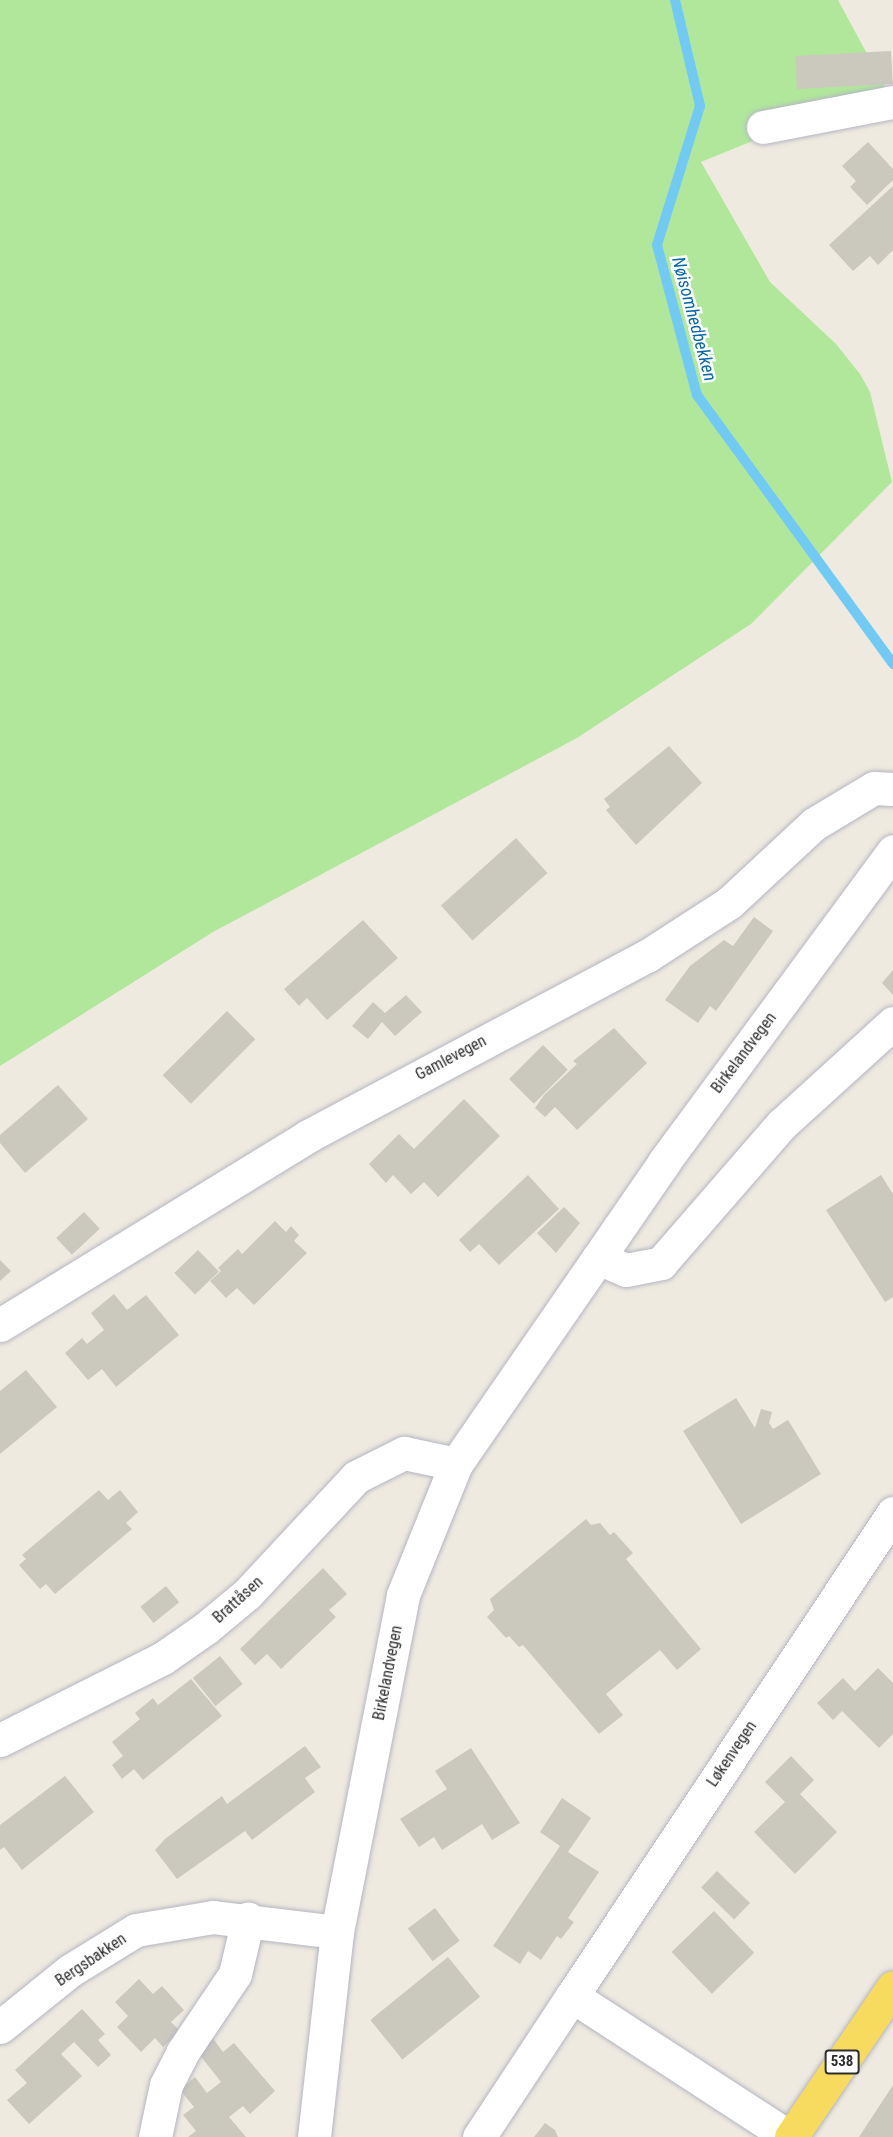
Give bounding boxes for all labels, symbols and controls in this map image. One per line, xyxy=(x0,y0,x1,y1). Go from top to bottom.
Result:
water label: Nøisomhedbekken xyxy=(667,255,721,383)
street label: Birkelandvegen xyxy=(707,1009,781,1097)
street label: Gamlevegen xyxy=(412,1031,490,1085)
street label: Brattåsen xyxy=(209,1573,267,1627)
street label: Birkelandvegen xyxy=(369,1624,407,1722)
street label: Løkenvegen xyxy=(703,1717,761,1791)
street label: Bergsbakken xyxy=(52,1929,130,1991)
road number: 538 xyxy=(824,2050,860,2074)

